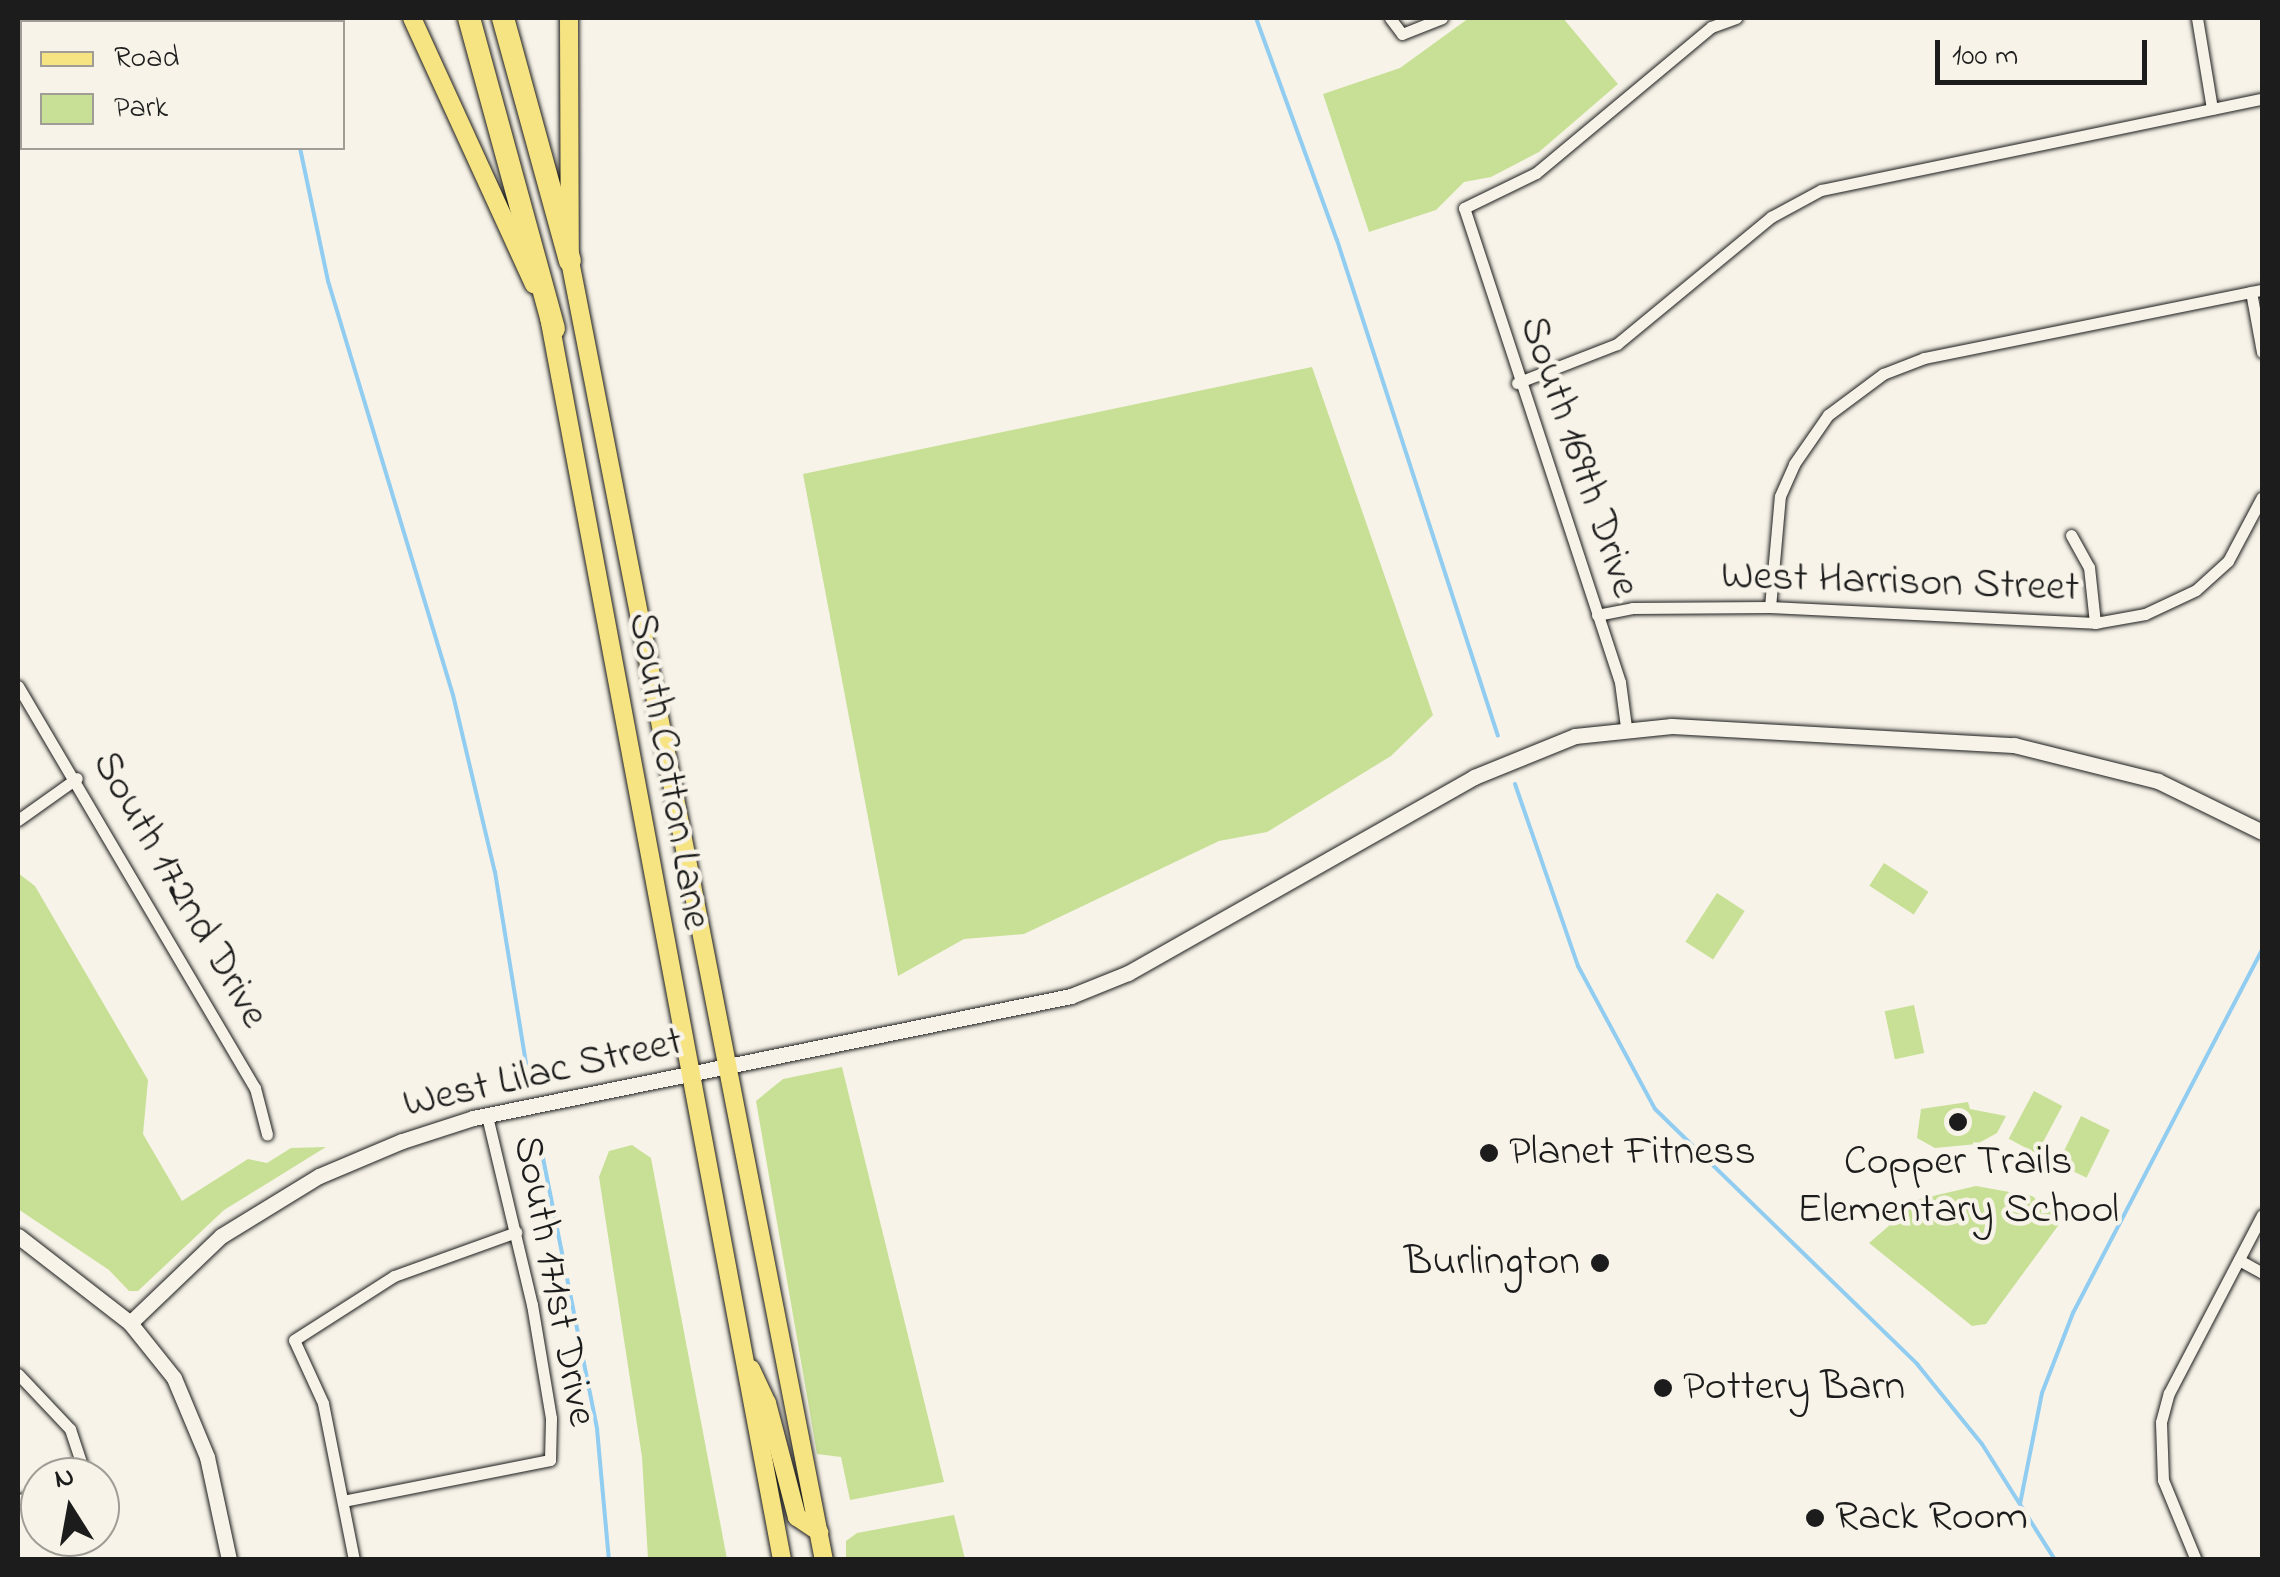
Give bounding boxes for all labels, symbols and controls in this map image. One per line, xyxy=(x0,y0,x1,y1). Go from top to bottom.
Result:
legend xyxy=(20,20,345,150)
scale bar xyxy=(1940,20,2152,82)
text: 100 m xyxy=(1952,35,2018,79)
text: Road xyxy=(114,37,179,81)
text: Park xyxy=(114,87,168,131)
street label: South 169th Drive xyxy=(1506,310,1650,604)
street label: West Harrison Street xyxy=(1720,552,2080,614)
street label: South Cotton Lane xyxy=(615,608,721,934)
street label: South 172nd Drive xyxy=(79,743,279,1037)
street label: West Lilac Street xyxy=(398,1017,688,1131)
marker: Copper Trails Elementary School xyxy=(1947,1111,1969,1133)
place label: Planet Fitness xyxy=(1509,1128,1756,1178)
street label: South 171st Drive xyxy=(500,1131,606,1431)
place label: Copper Trails Elementary School xyxy=(1797,1138,2119,1236)
marker: Planet Fitness xyxy=(1478,1142,1500,1164)
place label: Burlington xyxy=(1404,1238,1580,1288)
marker: Burlington xyxy=(1589,1252,1611,1274)
place label: Pottery Barn xyxy=(1683,1363,1905,1413)
marker: Pottery Barn xyxy=(1652,1377,1674,1399)
north arrow xyxy=(20,1457,120,1557)
text: N xyxy=(51,1457,78,1501)
place label: Rack Room xyxy=(1835,1493,2028,1543)
marker: Rack Room xyxy=(1804,1507,1826,1529)

